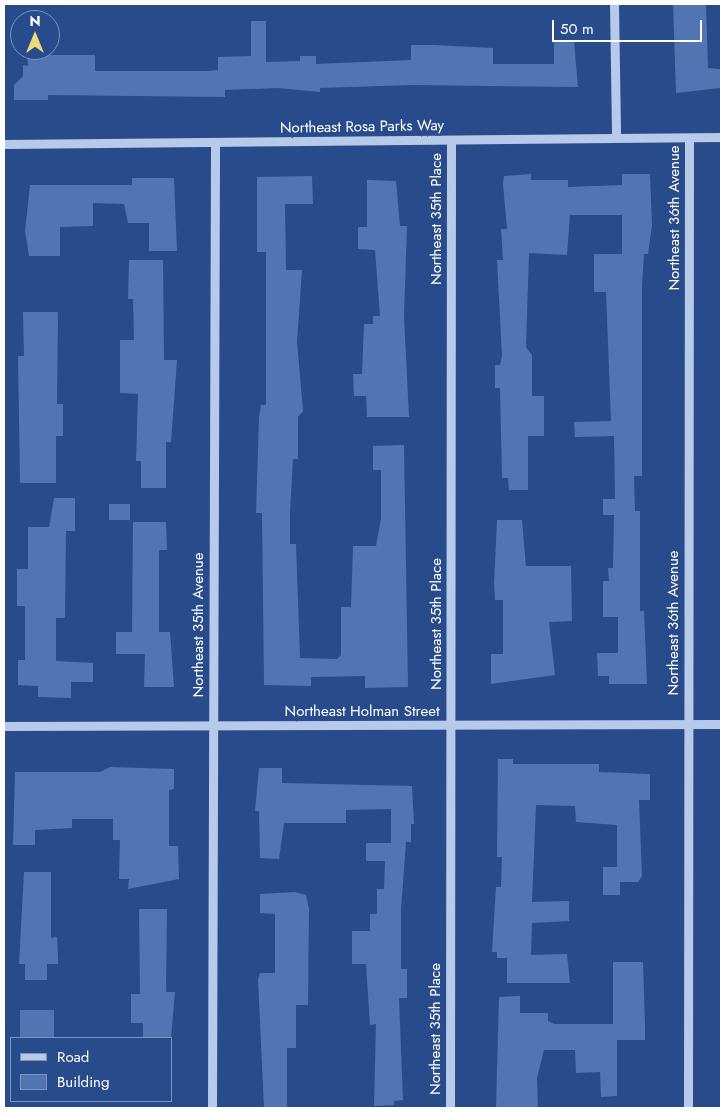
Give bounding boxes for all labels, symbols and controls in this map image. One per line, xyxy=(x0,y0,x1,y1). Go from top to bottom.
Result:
north arrow xyxy=(10,10,60,60)
scale bar xyxy=(555,10,705,42)
text: N xyxy=(29,11,41,31)
text: 50 m xyxy=(560,18,594,40)
street label: Northeast Rosa Parks Way xyxy=(280,117,444,137)
street label: Northeast 36th Avenue xyxy=(666,145,684,291)
street label: Northeast 35th Place xyxy=(428,153,446,285)
street label: Northeast 36th Avenue xyxy=(665,550,683,696)
street label: Northeast 35th Avenue xyxy=(190,553,208,697)
street label: Northeast 35th Place xyxy=(428,558,446,690)
street label: Northeast Holman Street xyxy=(285,703,439,721)
street label: Northeast 35th Place xyxy=(427,963,445,1095)
legend xyxy=(10,1037,172,1102)
text: Road xyxy=(57,1046,89,1068)
text: Building xyxy=(57,1071,109,1093)

